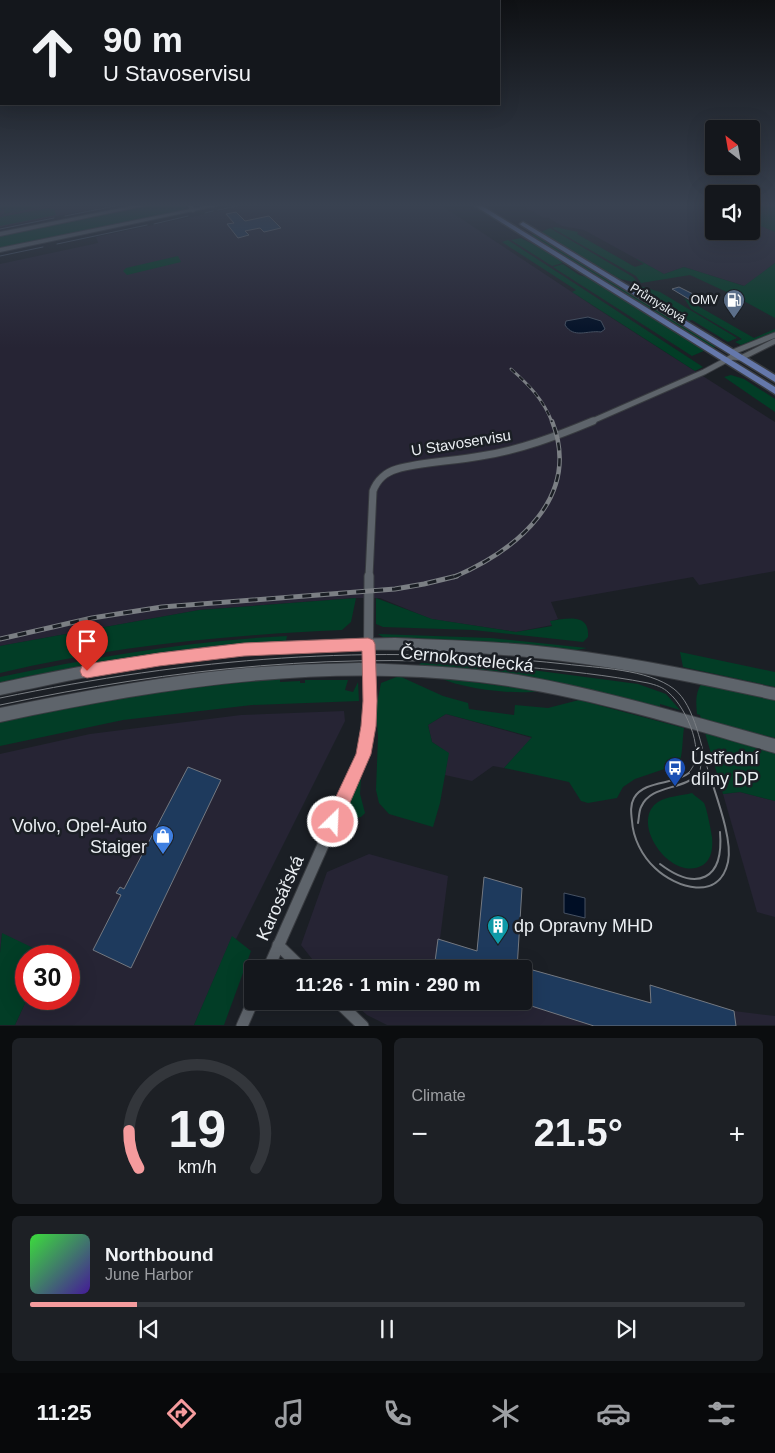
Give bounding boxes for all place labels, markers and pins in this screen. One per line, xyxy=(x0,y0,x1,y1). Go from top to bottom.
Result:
fuel station icon: OMV xyxy=(722,288,746,319)
place label: OMV xyxy=(691,293,718,307)
pin xyxy=(66,620,108,671)
place label: Ústřední dílny DP xyxy=(691,747,759,789)
bus stop icon: Ústřední dílny DP xyxy=(663,756,687,787)
place label: Volvo, Opel-Auto Staiger xyxy=(12,816,147,857)
shop icon: Volvo, Opel-Auto Staiger xyxy=(151,824,175,855)
building icon: dp Opravny MHD xyxy=(486,914,510,945)
place label: dp Opravny MHD xyxy=(514,916,653,936)

